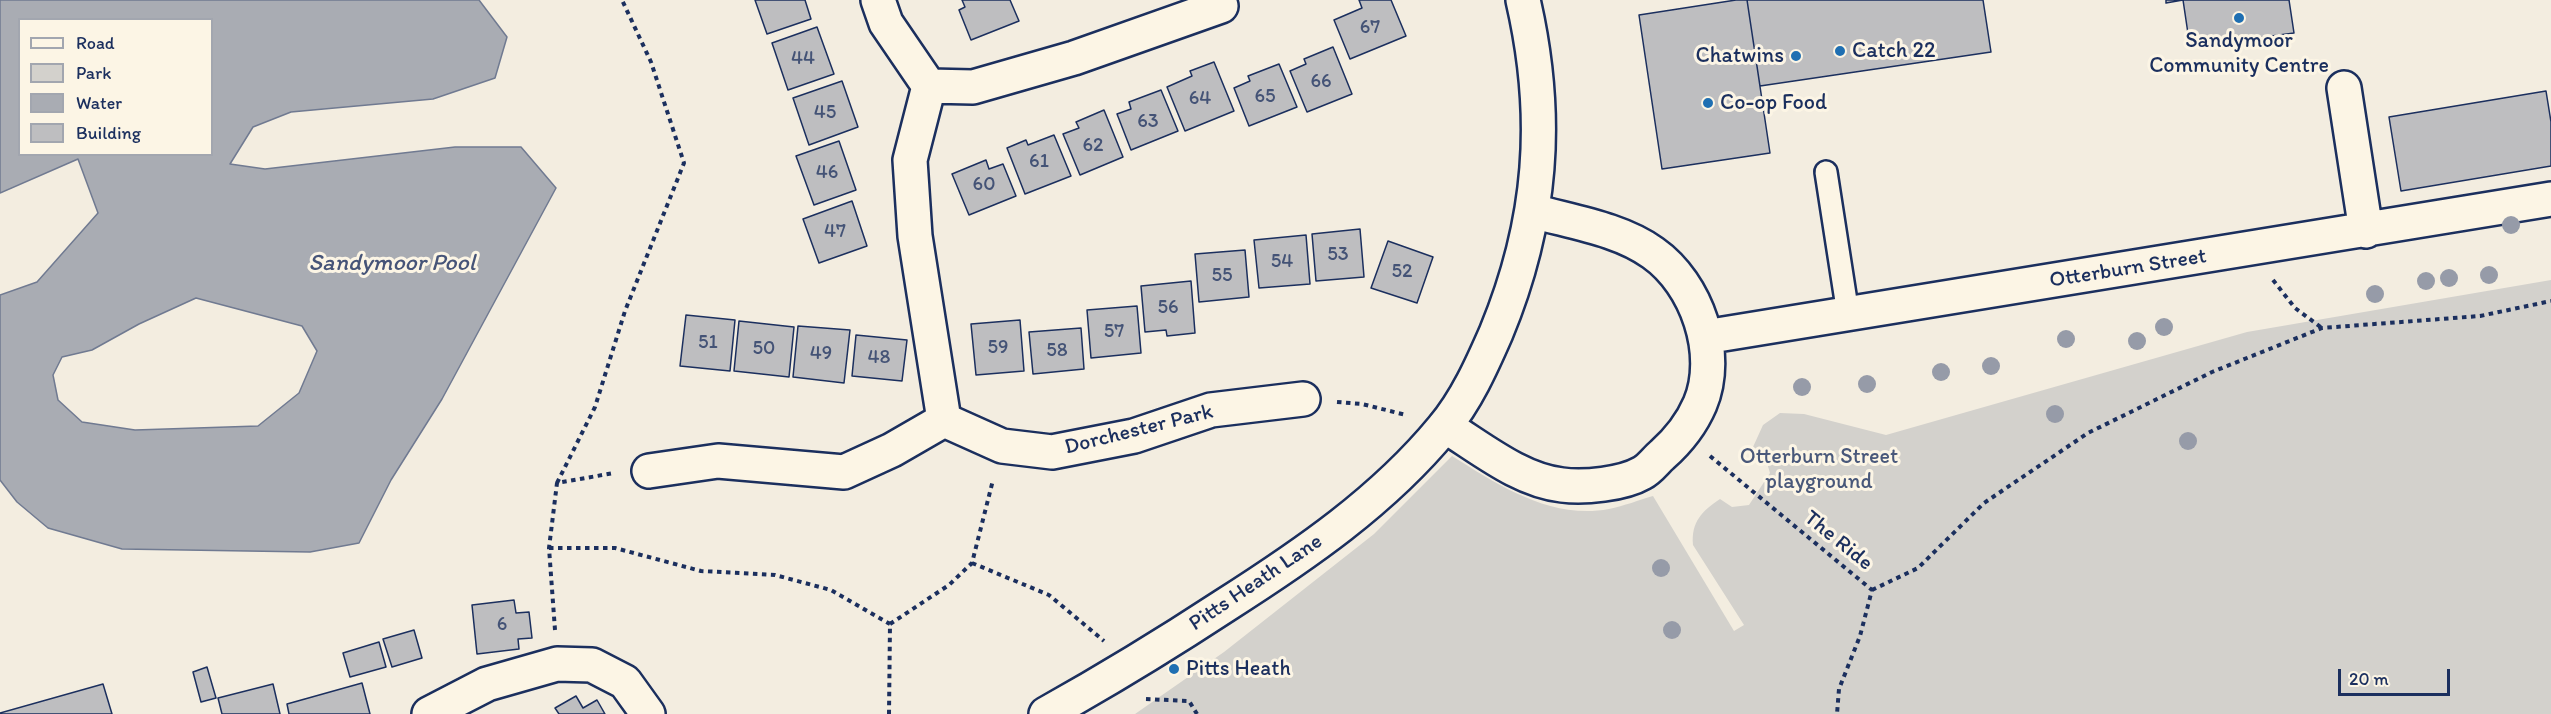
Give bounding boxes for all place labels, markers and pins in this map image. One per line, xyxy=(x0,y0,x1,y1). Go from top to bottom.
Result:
marker: Sandymoor Community Centre xyxy=(2232,11,2246,25)
place label: Sandymoor Community Centre xyxy=(2149,28,2329,80)
place label: Catch 22 xyxy=(1852,38,1936,64)
place label: Chatwins xyxy=(1695,43,1784,69)
marker: Catch 22 xyxy=(1833,44,1847,58)
marker: Chatwins xyxy=(1789,49,1803,63)
place label: Co-op Food xyxy=(1720,90,1827,116)
marker: Co-op Food xyxy=(1701,96,1715,110)
place label: Pitts Heath xyxy=(1186,656,1291,682)
marker: Pitts Heath xyxy=(1167,662,1181,676)

